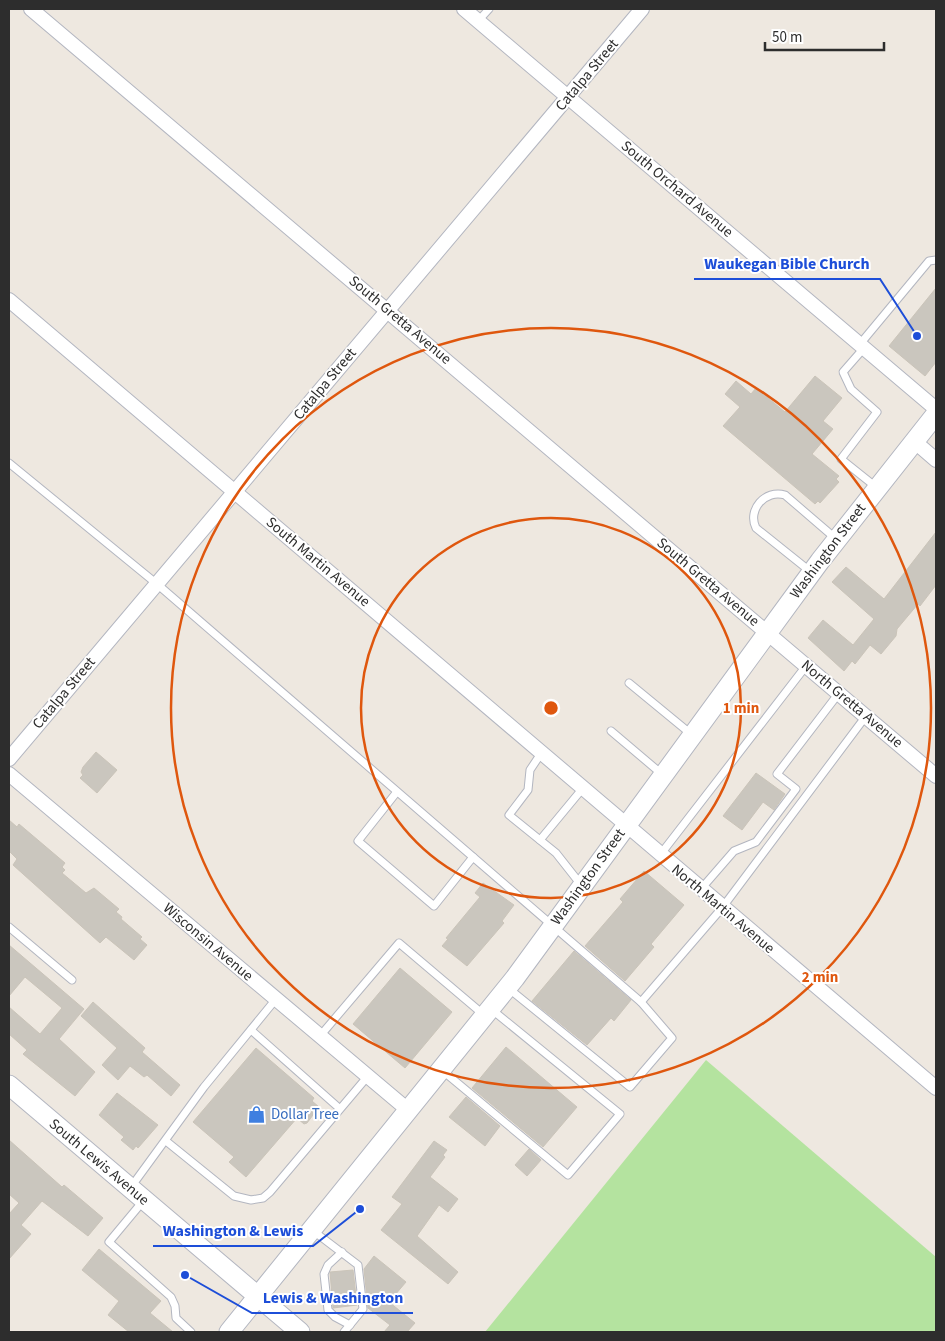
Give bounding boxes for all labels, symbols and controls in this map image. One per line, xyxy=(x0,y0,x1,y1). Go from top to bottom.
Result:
scale bar xyxy=(765,20,884,52)
text: 50 m xyxy=(772,27,802,48)
street label: Catalpa Street xyxy=(551,34,623,116)
street label: South Orchard Avenue xyxy=(616,136,738,242)
callout: Waukegan Bible Church xyxy=(694,248,880,279)
text: Waukegan Bible Church xyxy=(704,253,870,275)
street label: South Gretta Avenue xyxy=(344,271,456,369)
street label: Catalpa Street xyxy=(289,343,361,425)
street label: Washington Street xyxy=(785,499,871,603)
street label: South Martin Avenue xyxy=(261,512,375,612)
street label: South Gretta Avenue xyxy=(652,533,764,631)
street label: Catalpa Street xyxy=(28,652,100,734)
street label: North Gretta Avenue xyxy=(797,655,907,753)
text: 1 min xyxy=(723,698,759,719)
centre of rings xyxy=(542,699,560,717)
street label: Washington Street xyxy=(546,824,630,930)
street label: North Martin Avenue xyxy=(667,859,779,959)
street label: Wisconsin Avenue xyxy=(158,898,258,986)
text: 2 min xyxy=(802,967,838,988)
shop icon: Dollar Tree xyxy=(247,1104,267,1124)
place label: Dollar Tree xyxy=(271,1104,339,1125)
street label: South Lewis Avenue xyxy=(44,1114,154,1210)
callout: Washington & Lewis xyxy=(153,1215,313,1246)
text: Washington & Lewis xyxy=(163,1220,303,1242)
callout: Lewis & Washington xyxy=(252,1282,413,1313)
text: Lewis & Washington xyxy=(263,1287,403,1309)

